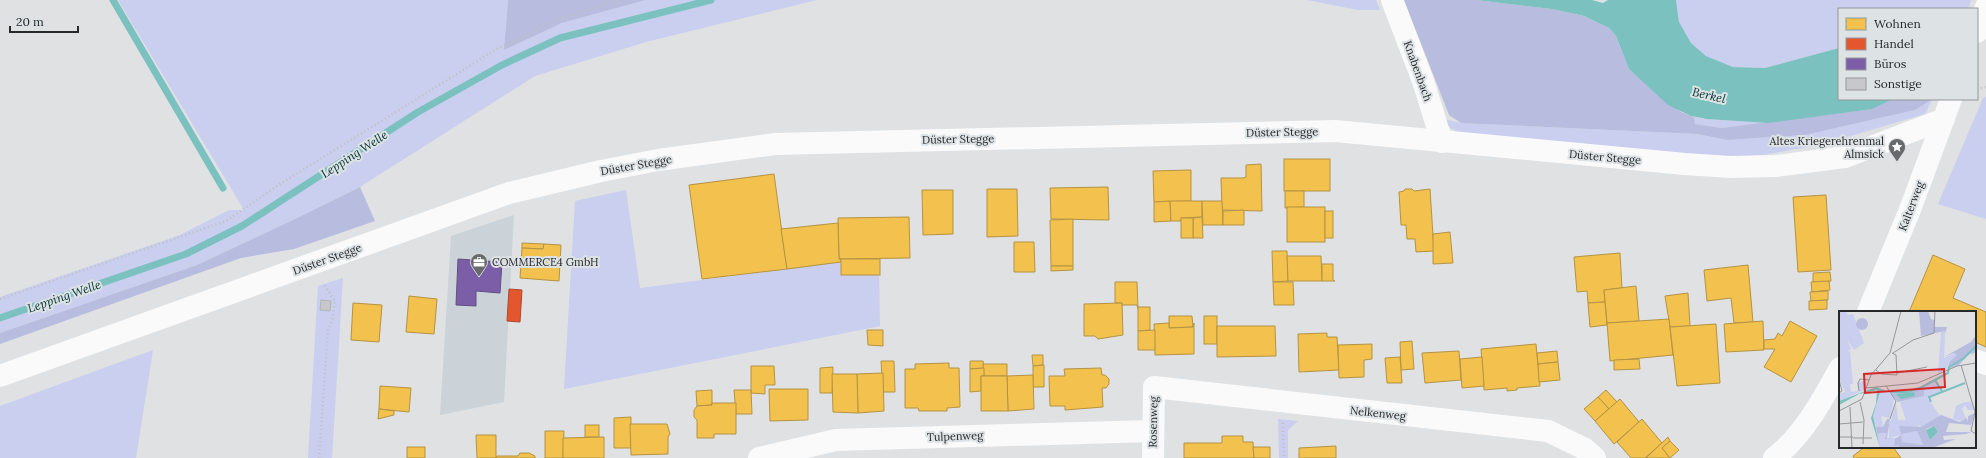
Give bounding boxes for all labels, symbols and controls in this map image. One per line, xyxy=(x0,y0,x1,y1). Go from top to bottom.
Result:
scale bar xyxy=(10,8,78,34)
legend xyxy=(1838,8,1978,100)
text: 20 m xyxy=(16,14,44,29)
text: Wohnen xyxy=(1874,16,1921,31)
text: Handel xyxy=(1874,36,1914,51)
street label: Knabenbach xyxy=(1401,39,1436,104)
text: Büros xyxy=(1874,56,1907,71)
text: Sonstige xyxy=(1874,76,1922,91)
water label: Berkel xyxy=(1691,84,1728,106)
street label: Düster Stegge xyxy=(1246,124,1318,140)
water label: Lepping Welle xyxy=(318,127,390,181)
street label: Düster Stegge xyxy=(922,131,994,147)
place label: Altes Kriegerehrenmal Almsick xyxy=(1769,134,1884,161)
place icon: Altes Kriegerehrenmal Almsick xyxy=(1887,137,1907,162)
street label: Düster Stegge xyxy=(1568,147,1642,167)
street label: Düster Stegge xyxy=(599,152,673,178)
street label: Kalterweg xyxy=(1895,178,1927,233)
street label: Düster Stegge xyxy=(291,240,363,278)
office icon: COMMERCE4 GmbH xyxy=(469,252,489,277)
place label: COMMERCE4 GmbH xyxy=(492,255,599,269)
water label: Lepping Welle xyxy=(25,276,103,316)
inset map xyxy=(1839,311,1976,448)
street label: Rosenweg xyxy=(1146,395,1160,448)
street label: Nelkenweg xyxy=(1349,403,1408,423)
street label: Tulpenweg xyxy=(927,428,984,444)

